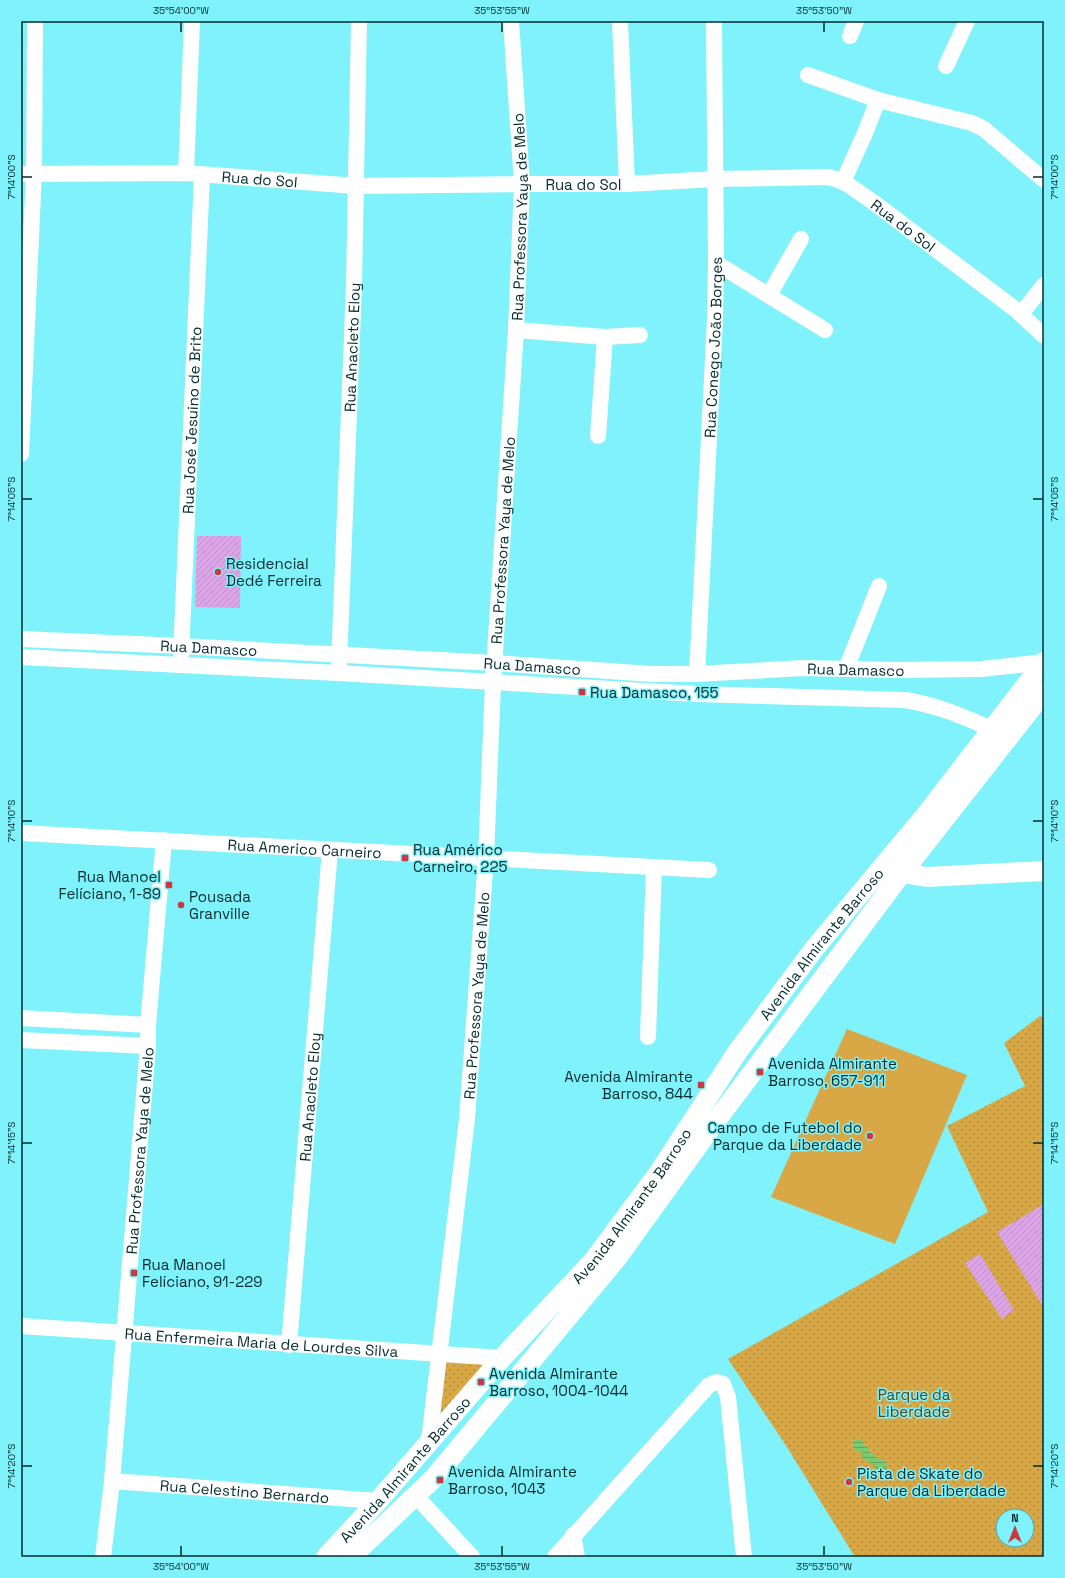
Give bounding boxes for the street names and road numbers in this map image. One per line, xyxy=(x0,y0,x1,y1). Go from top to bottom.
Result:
street label: Rua Professora Yaya de Melo xyxy=(507,113,532,321)
street label: Rua do Sol xyxy=(221,166,298,191)
street label: Rua do Sol xyxy=(545,175,622,194)
street label: Rua do Sol xyxy=(868,195,940,256)
street label: Rua Conego João Borges xyxy=(699,257,726,438)
street label: Rua Anacleto Eloy xyxy=(339,282,364,412)
street label: Rua José Jesuino de Brito xyxy=(178,326,205,514)
street label: Rua Professora Yaya de Melo xyxy=(486,436,519,645)
street label: Rua Damasco xyxy=(160,636,258,660)
street label: Rua Damasco xyxy=(483,653,582,678)
street label: Rua Damasco xyxy=(807,659,905,680)
street label: Rua Americo Carneiro xyxy=(227,835,382,862)
street label: Avenida Almirante Barroso xyxy=(755,864,887,1023)
street label: Rua Professora Yaya de Melo xyxy=(459,891,493,1100)
street label: Rua Anacleto Eloy xyxy=(295,1031,324,1162)
street label: Rua Professora Yaya de Melo xyxy=(121,1046,157,1255)
street label: Avenida Almirante Barroso xyxy=(568,1124,695,1287)
street label: Rua Enfermeira Maria de Lourdes Silva xyxy=(124,1323,399,1361)
street label: Avenida Almirante Barroso xyxy=(335,1392,474,1546)
street label: Rua Celestino Bernardo xyxy=(159,1475,330,1507)

